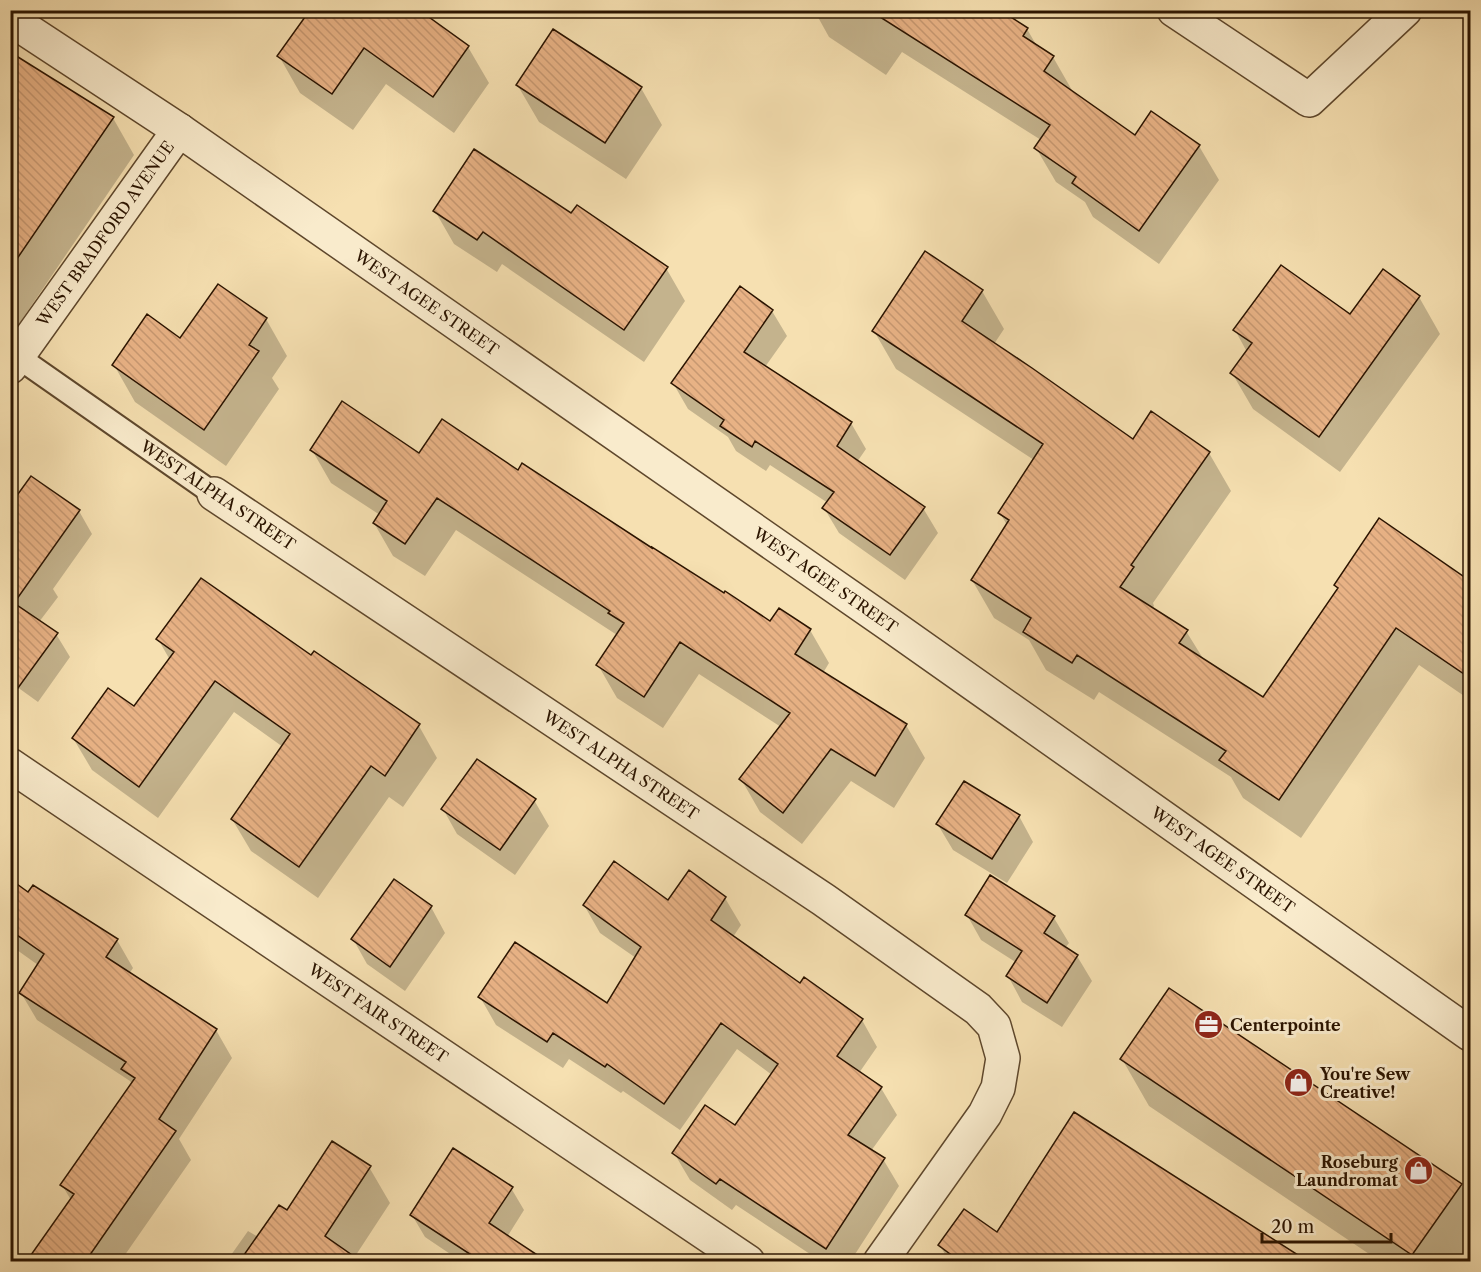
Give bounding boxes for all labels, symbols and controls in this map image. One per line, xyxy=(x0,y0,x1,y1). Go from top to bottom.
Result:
street label: WEST BRADFORD AVENUE xyxy=(32,137,178,331)
street label: WEST AGEE STREET xyxy=(350,245,503,360)
street label: WEST ALPHA STREET xyxy=(136,435,299,554)
street label: WEST AGEE STREET xyxy=(749,522,902,637)
street label: WEST ALPHA STREET xyxy=(539,705,703,824)
street label: WEST AGEE STREET xyxy=(1146,802,1299,917)
street label: WEST FAIR STREET xyxy=(304,958,452,1067)
office icon: Centerpointe xyxy=(1193,1009,1225,1041)
place label: Centerpointe xyxy=(1230,1015,1341,1035)
place label: You're Sew Creative! xyxy=(1319,1064,1411,1102)
shop icon: You're Sew Creative! xyxy=(1283,1067,1315,1099)
place label: Roseburg Laundromat xyxy=(1296,1152,1399,1190)
shop icon: Roseburg Laundromat xyxy=(1403,1155,1435,1187)
scale bar xyxy=(1262,1206,1391,1244)
text: 20 m xyxy=(1271,1216,1315,1238)

